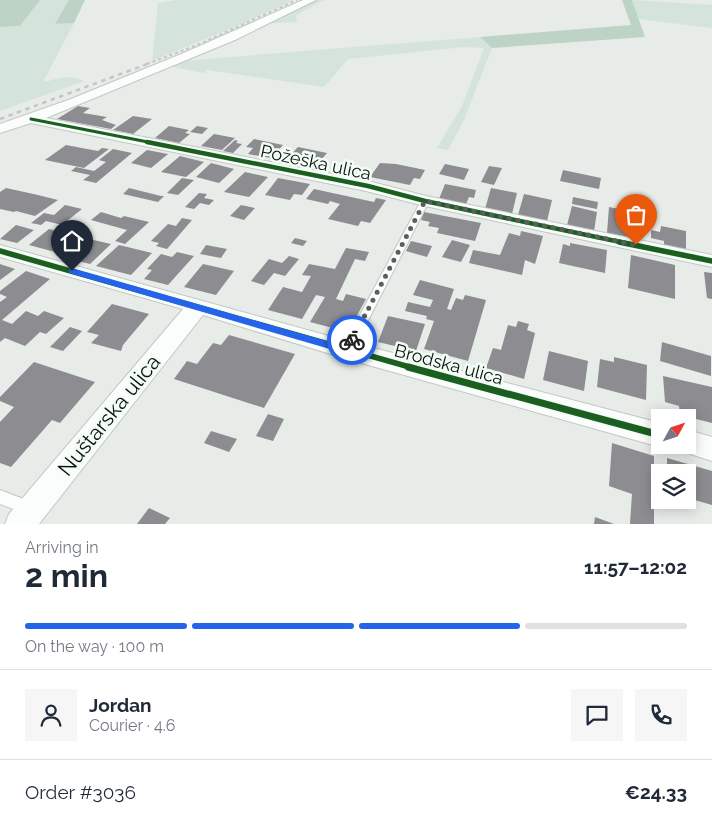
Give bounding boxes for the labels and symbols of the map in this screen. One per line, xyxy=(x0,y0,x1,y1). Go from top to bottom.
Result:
street label: Požeška ulica xyxy=(259,140,373,184)
pin xyxy=(615,194,657,245)
pin xyxy=(51,220,93,271)
courier xyxy=(327,315,377,365)
street label: Brodska ulica xyxy=(392,339,506,389)
street label: Nuštarska ulica xyxy=(53,349,165,481)
north arrow xyxy=(651,409,696,454)

